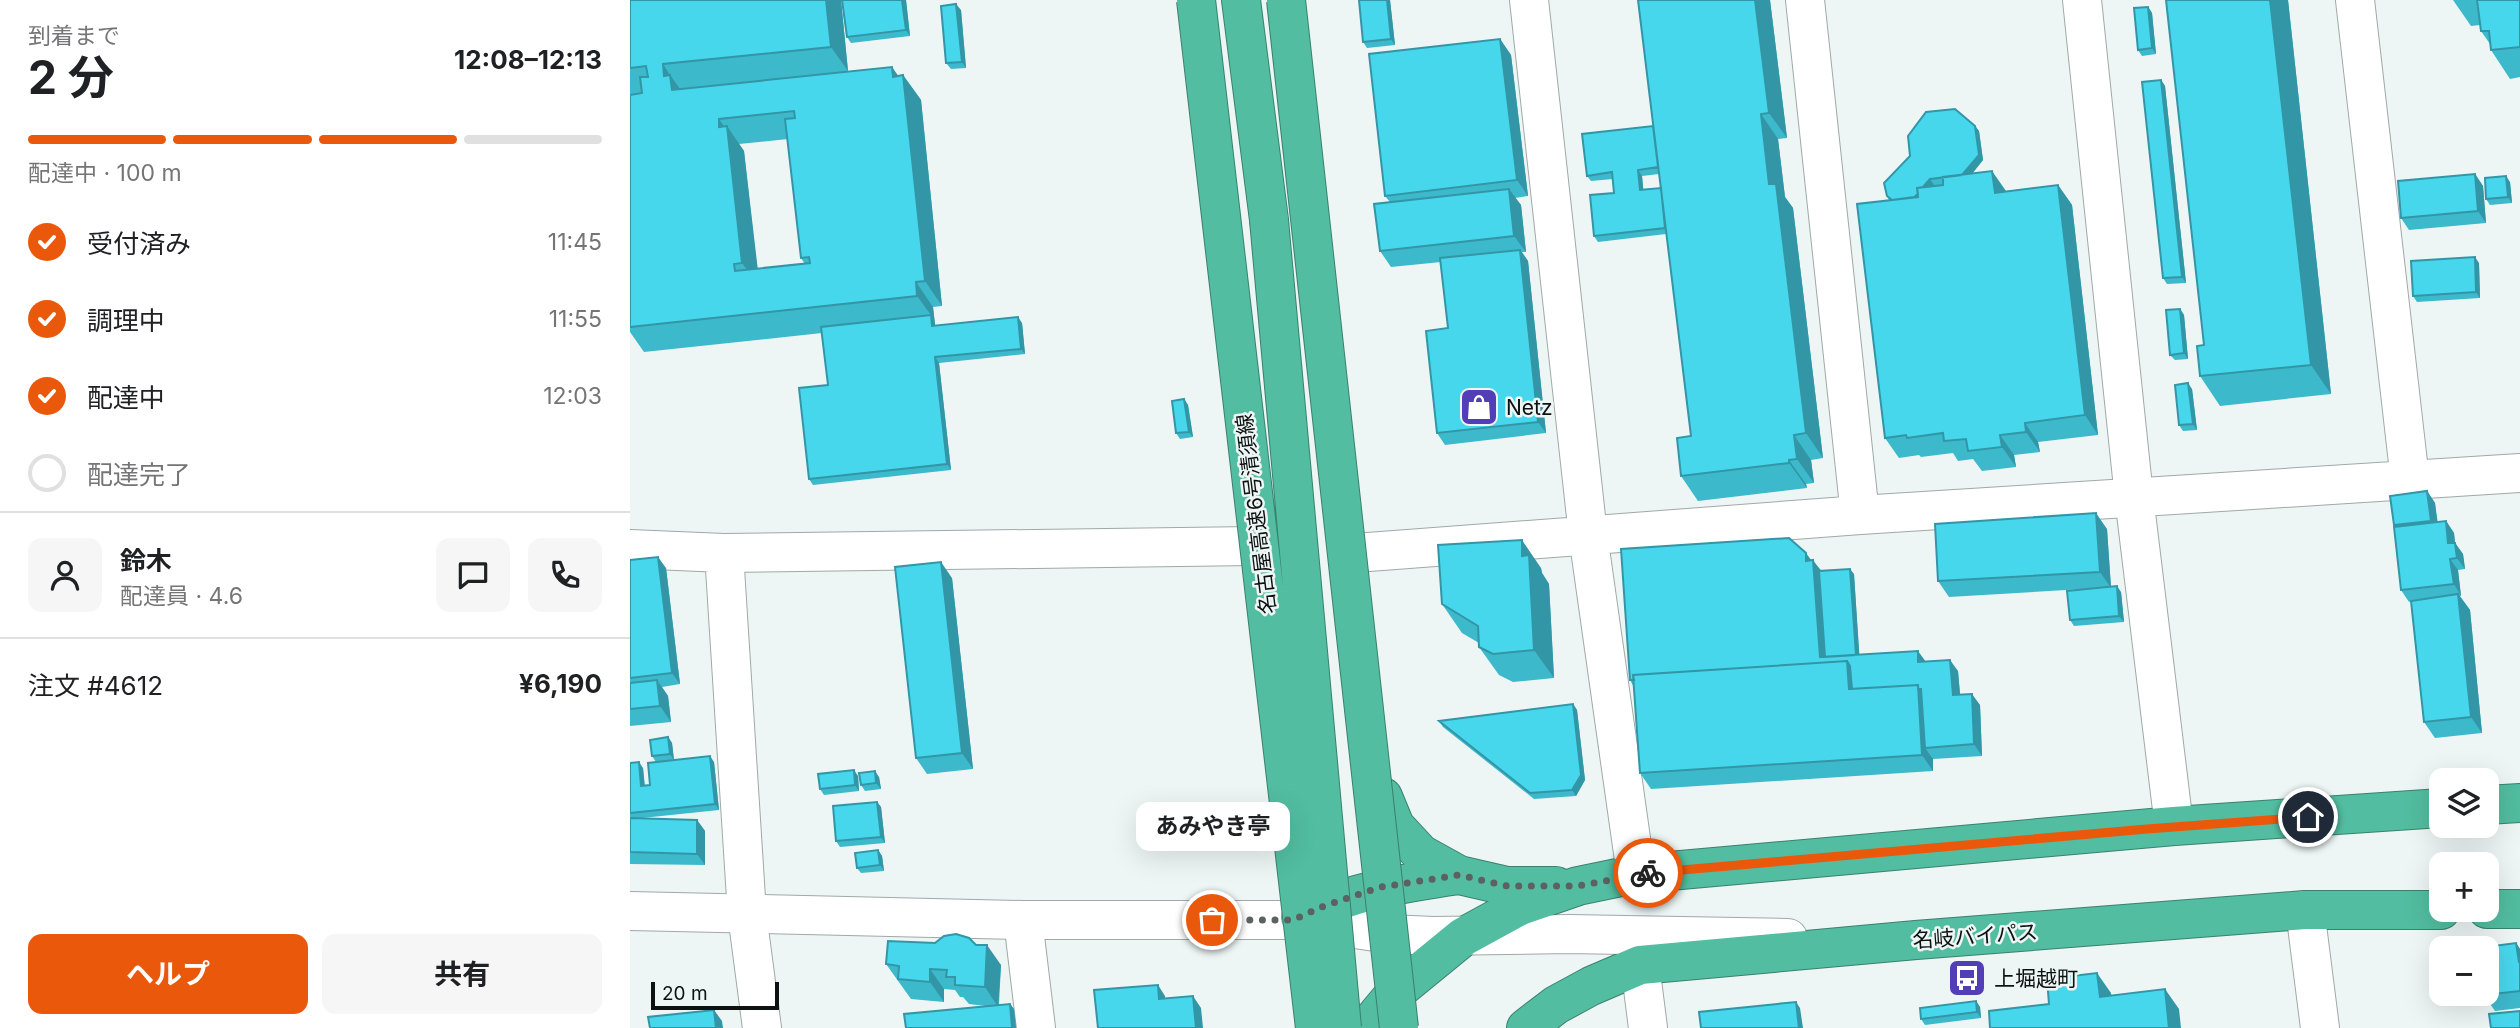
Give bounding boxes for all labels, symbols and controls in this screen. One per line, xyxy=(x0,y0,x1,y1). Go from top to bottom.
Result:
text: 到着まで xyxy=(28,22,120,50)
text: 12:08–12:13 xyxy=(454,44,602,75)
text: 2 分 xyxy=(28,49,114,105)
text: 配達中 · 100 m xyxy=(28,159,182,187)
icon: check xyxy=(28,223,66,261)
text: 受付済み xyxy=(87,228,191,259)
text: 11:45 xyxy=(548,228,602,256)
icon: check xyxy=(28,300,66,338)
text: 調理中 xyxy=(87,305,165,336)
text: 11:55 xyxy=(549,305,602,333)
icon: check xyxy=(28,377,66,415)
text: 配達中 xyxy=(87,382,165,413)
text: 12:03 xyxy=(543,382,602,410)
shop icon: Netz xyxy=(1458,386,1500,428)
place label: Netz xyxy=(1506,395,1553,420)
street label: 名古屋高速6号清須線 xyxy=(1231,412,1281,616)
text: 配達完了 xyxy=(87,459,191,490)
button: person xyxy=(28,538,102,612)
button: chat xyxy=(436,538,510,612)
button: phone xyxy=(528,538,602,612)
text: 鈴木 xyxy=(120,545,172,576)
text: 配達員 · 4.6 xyxy=(120,582,243,610)
text: ¥6,190 xyxy=(519,668,602,699)
text: 注文 #4612 xyxy=(28,670,163,701)
map controls xyxy=(2429,768,2499,1006)
button: layers xyxy=(2429,768,2499,838)
pin xyxy=(2278,787,2338,847)
icon: home xyxy=(2289,798,2327,836)
callout: あみやき亭 xyxy=(1135,801,1289,850)
text: あみやき亭 xyxy=(1156,812,1271,840)
courier xyxy=(1613,838,1683,908)
button: + xyxy=(2429,852,2499,922)
icon: bike xyxy=(1629,854,1667,892)
pin xyxy=(1182,890,1242,950)
icon: bag xyxy=(1193,901,1231,939)
street label: 名岐バイパス xyxy=(1911,919,2039,953)
button: ヘルプ xyxy=(28,934,308,1014)
button: 共有 xyxy=(322,934,602,1014)
button: − xyxy=(2429,936,2499,1006)
bus stop icon: 上堀越町 xyxy=(1946,957,1988,999)
place label: 上堀越町 xyxy=(1994,966,2078,991)
scale bar xyxy=(651,979,779,1011)
text: 20 m xyxy=(662,982,708,1005)

